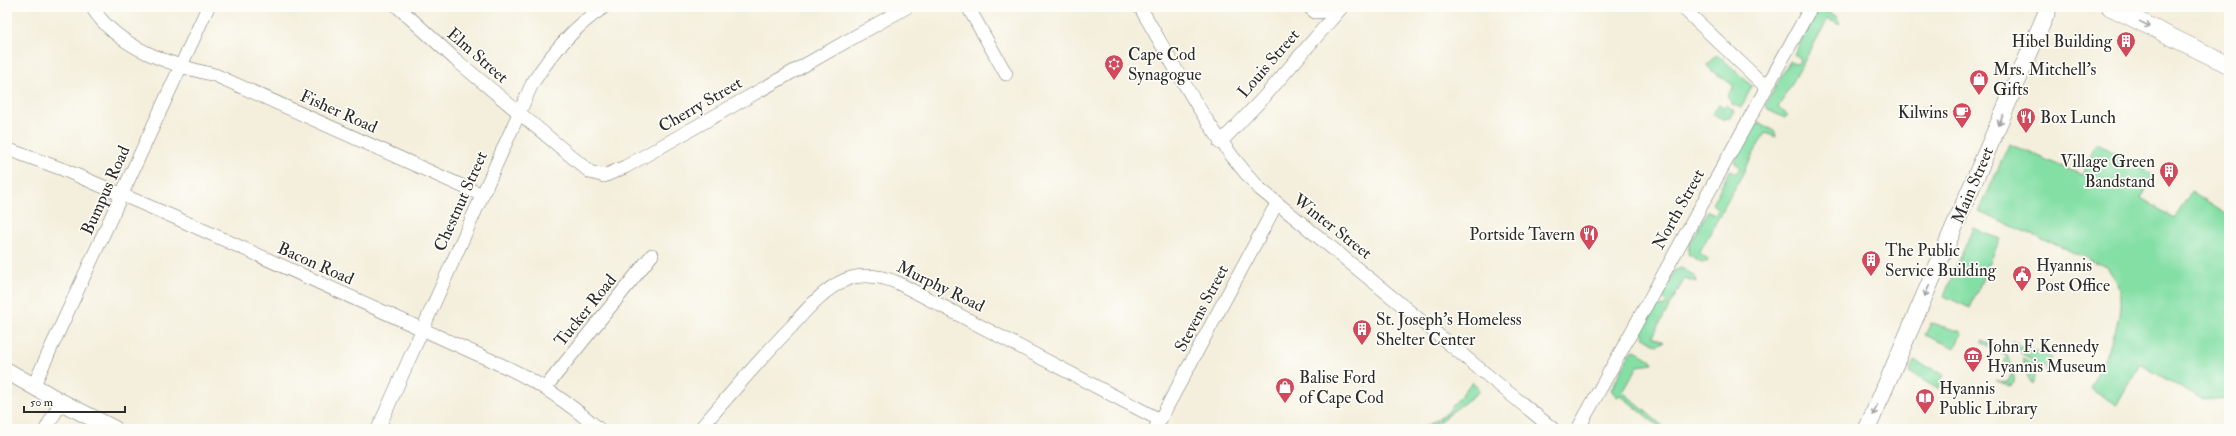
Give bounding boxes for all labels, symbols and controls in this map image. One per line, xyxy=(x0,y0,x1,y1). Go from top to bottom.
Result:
one-way arrow xyxy=(2139,21,2151,28)
street label: Elm Street xyxy=(443,23,513,88)
street label: Louis Street xyxy=(1233,24,1304,102)
building icon: Hibel Building xyxy=(2115,30,2137,58)
place label: Hibel Building xyxy=(2011,31,2113,52)
place label: Cape Cod Synagogue xyxy=(1128,44,1202,86)
synagogue icon: Cape Cod Synagogue xyxy=(1103,53,1125,81)
place label: Mrs. Mitchell's Gifts xyxy=(1993,59,2096,100)
shop icon: Mrs. Mitchell's Gifts xyxy=(1968,68,1990,96)
street label: Cherry Street xyxy=(655,72,747,138)
street label: Fisher Road xyxy=(297,85,381,138)
cafe icon: Kilwins xyxy=(1951,101,1973,129)
place label: Kilwins xyxy=(1898,102,1948,123)
restaurant icon: Box Lunch xyxy=(2015,106,2037,134)
place label: Box Lunch xyxy=(2040,107,2116,128)
one-way arrow xyxy=(1996,114,2004,126)
street label: Bumpus Road xyxy=(76,142,136,238)
street label: Main Street xyxy=(1947,143,1998,227)
street label: Chestnut Street xyxy=(429,148,492,254)
place label: Village Green Bandstand xyxy=(2060,151,2156,192)
building icon: Village Green Bandstand xyxy=(2158,160,2180,188)
street label: North Street xyxy=(1648,165,1709,253)
street label: Winter Street xyxy=(1288,189,1377,264)
restaurant icon: Portside Tavern xyxy=(1578,223,1600,251)
place label: Portside Tavern xyxy=(1469,224,1575,245)
street label: Bacon Road xyxy=(275,237,358,290)
place label: The Public Service Building xyxy=(1885,240,1997,281)
building icon: The Public Service Building xyxy=(1860,249,1882,277)
place label: Hyannis Post Office xyxy=(2036,255,2110,296)
street label: Murphy Road xyxy=(893,256,989,318)
street label: Stevens Street xyxy=(1170,261,1233,355)
public building icon: Hyannis Post Office xyxy=(2011,264,2033,292)
street label: Tucker Road xyxy=(550,269,621,351)
one-way arrow xyxy=(1922,284,1930,296)
place label: St. Joseph's Homeless Shelter Center xyxy=(1376,309,1522,350)
building icon: St. Joseph's Homeless Shelter Center xyxy=(1351,318,1373,346)
place label: John F. Kennedy Hyannis Museum xyxy=(1986,336,2107,378)
museum icon: John F. Kennedy Hyannis Museum xyxy=(1962,345,1984,373)
place label: Balise Ford of Cape Cod xyxy=(1299,367,1385,409)
shop icon: Balise Ford of Cape Cod xyxy=(1274,376,1296,404)
place label: Hyannis Public Library xyxy=(1939,378,2038,420)
library icon: Hyannis Public Library xyxy=(1914,387,1936,415)
scale bar xyxy=(24,388,125,414)
text: 50 m xyxy=(30,395,54,410)
one-way arrow xyxy=(1871,404,1878,416)

